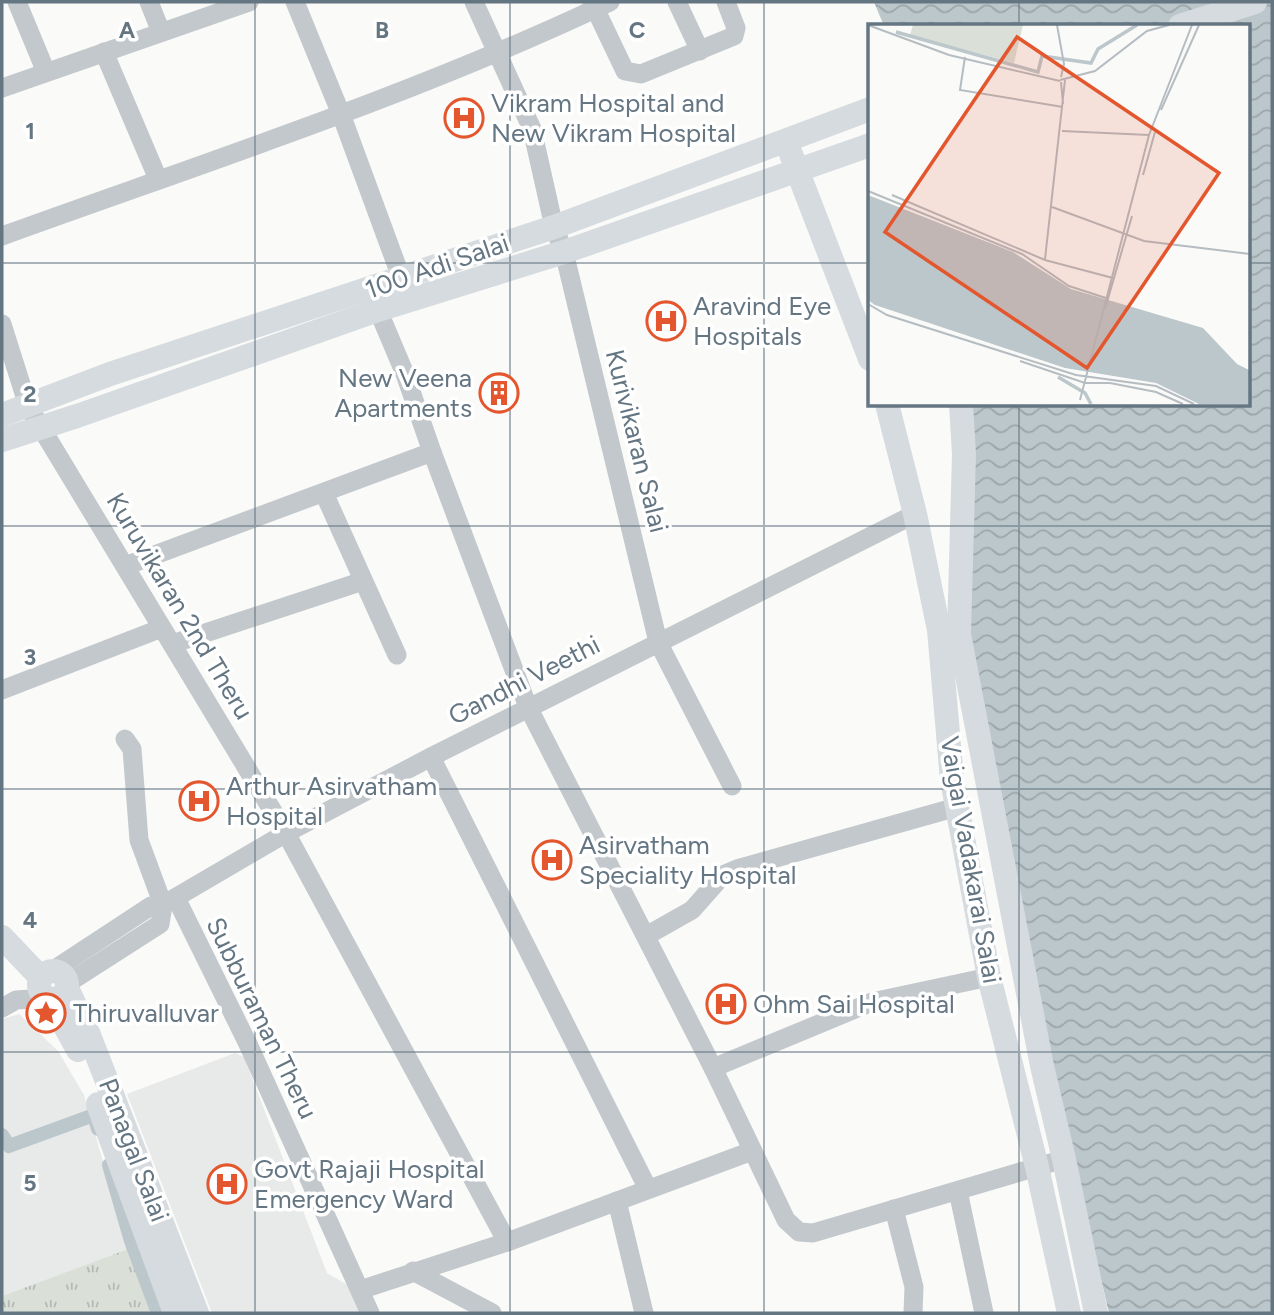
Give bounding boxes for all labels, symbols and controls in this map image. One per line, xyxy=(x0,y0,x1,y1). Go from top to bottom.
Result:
text: A xyxy=(119,16,136,44)
text: B xyxy=(375,16,389,44)
text: C xyxy=(629,16,646,44)
inset map xyxy=(868,24,1250,406)
place label: Vikram Hospital and New Vikram Hospital xyxy=(491,87,736,149)
hospital icon: Vikram Hospital and New Vikram Hospital xyxy=(443,97,485,139)
text: 1 xyxy=(25,117,35,145)
street label: 100 Adi Salai xyxy=(361,226,513,306)
place label: Aravind Eye Hospitals xyxy=(693,290,831,352)
hospital icon: Aravind Eye Hospitals xyxy=(645,300,687,342)
street label: Kurivikaran Salai xyxy=(599,346,675,536)
place label: New Veena Apartments xyxy=(334,362,472,424)
building icon: New Veena Apartments xyxy=(478,372,520,414)
text: 2 xyxy=(23,380,37,408)
street label: Kuruvikaran 2nd Theru xyxy=(100,487,260,725)
street label: Gandhi Veethi xyxy=(443,628,605,732)
text: 3 xyxy=(24,643,36,671)
street label: Vaigai Vadakarai Salai xyxy=(934,734,1008,986)
place label: Arthur Asirvatham Hospital xyxy=(226,770,437,832)
hospital icon: Arthur Asirvatham Hospital xyxy=(178,780,220,822)
place label: Asirvatham Speciality Hospital xyxy=(579,829,796,891)
hospital icon: Asirvatham Speciality Hospital xyxy=(531,839,573,881)
text: 4 xyxy=(23,906,37,934)
street label: Subburaman Theru xyxy=(199,912,325,1124)
hospital icon: Ohm Sai Hospital xyxy=(705,983,747,1025)
place label: Ohm Sai Hospital xyxy=(753,988,955,1020)
place icon: Thiruvalluvar xyxy=(25,992,67,1034)
place label: Thiruvalluvar xyxy=(73,997,219,1029)
street label: Panagal Salai xyxy=(92,1074,176,1226)
place label: Govt Rajaji Hospital Emergency Ward xyxy=(254,1153,484,1215)
hospital icon: Govt Rajaji Hospital Emergency Ward xyxy=(206,1163,248,1205)
text: 5 xyxy=(23,1169,37,1197)

